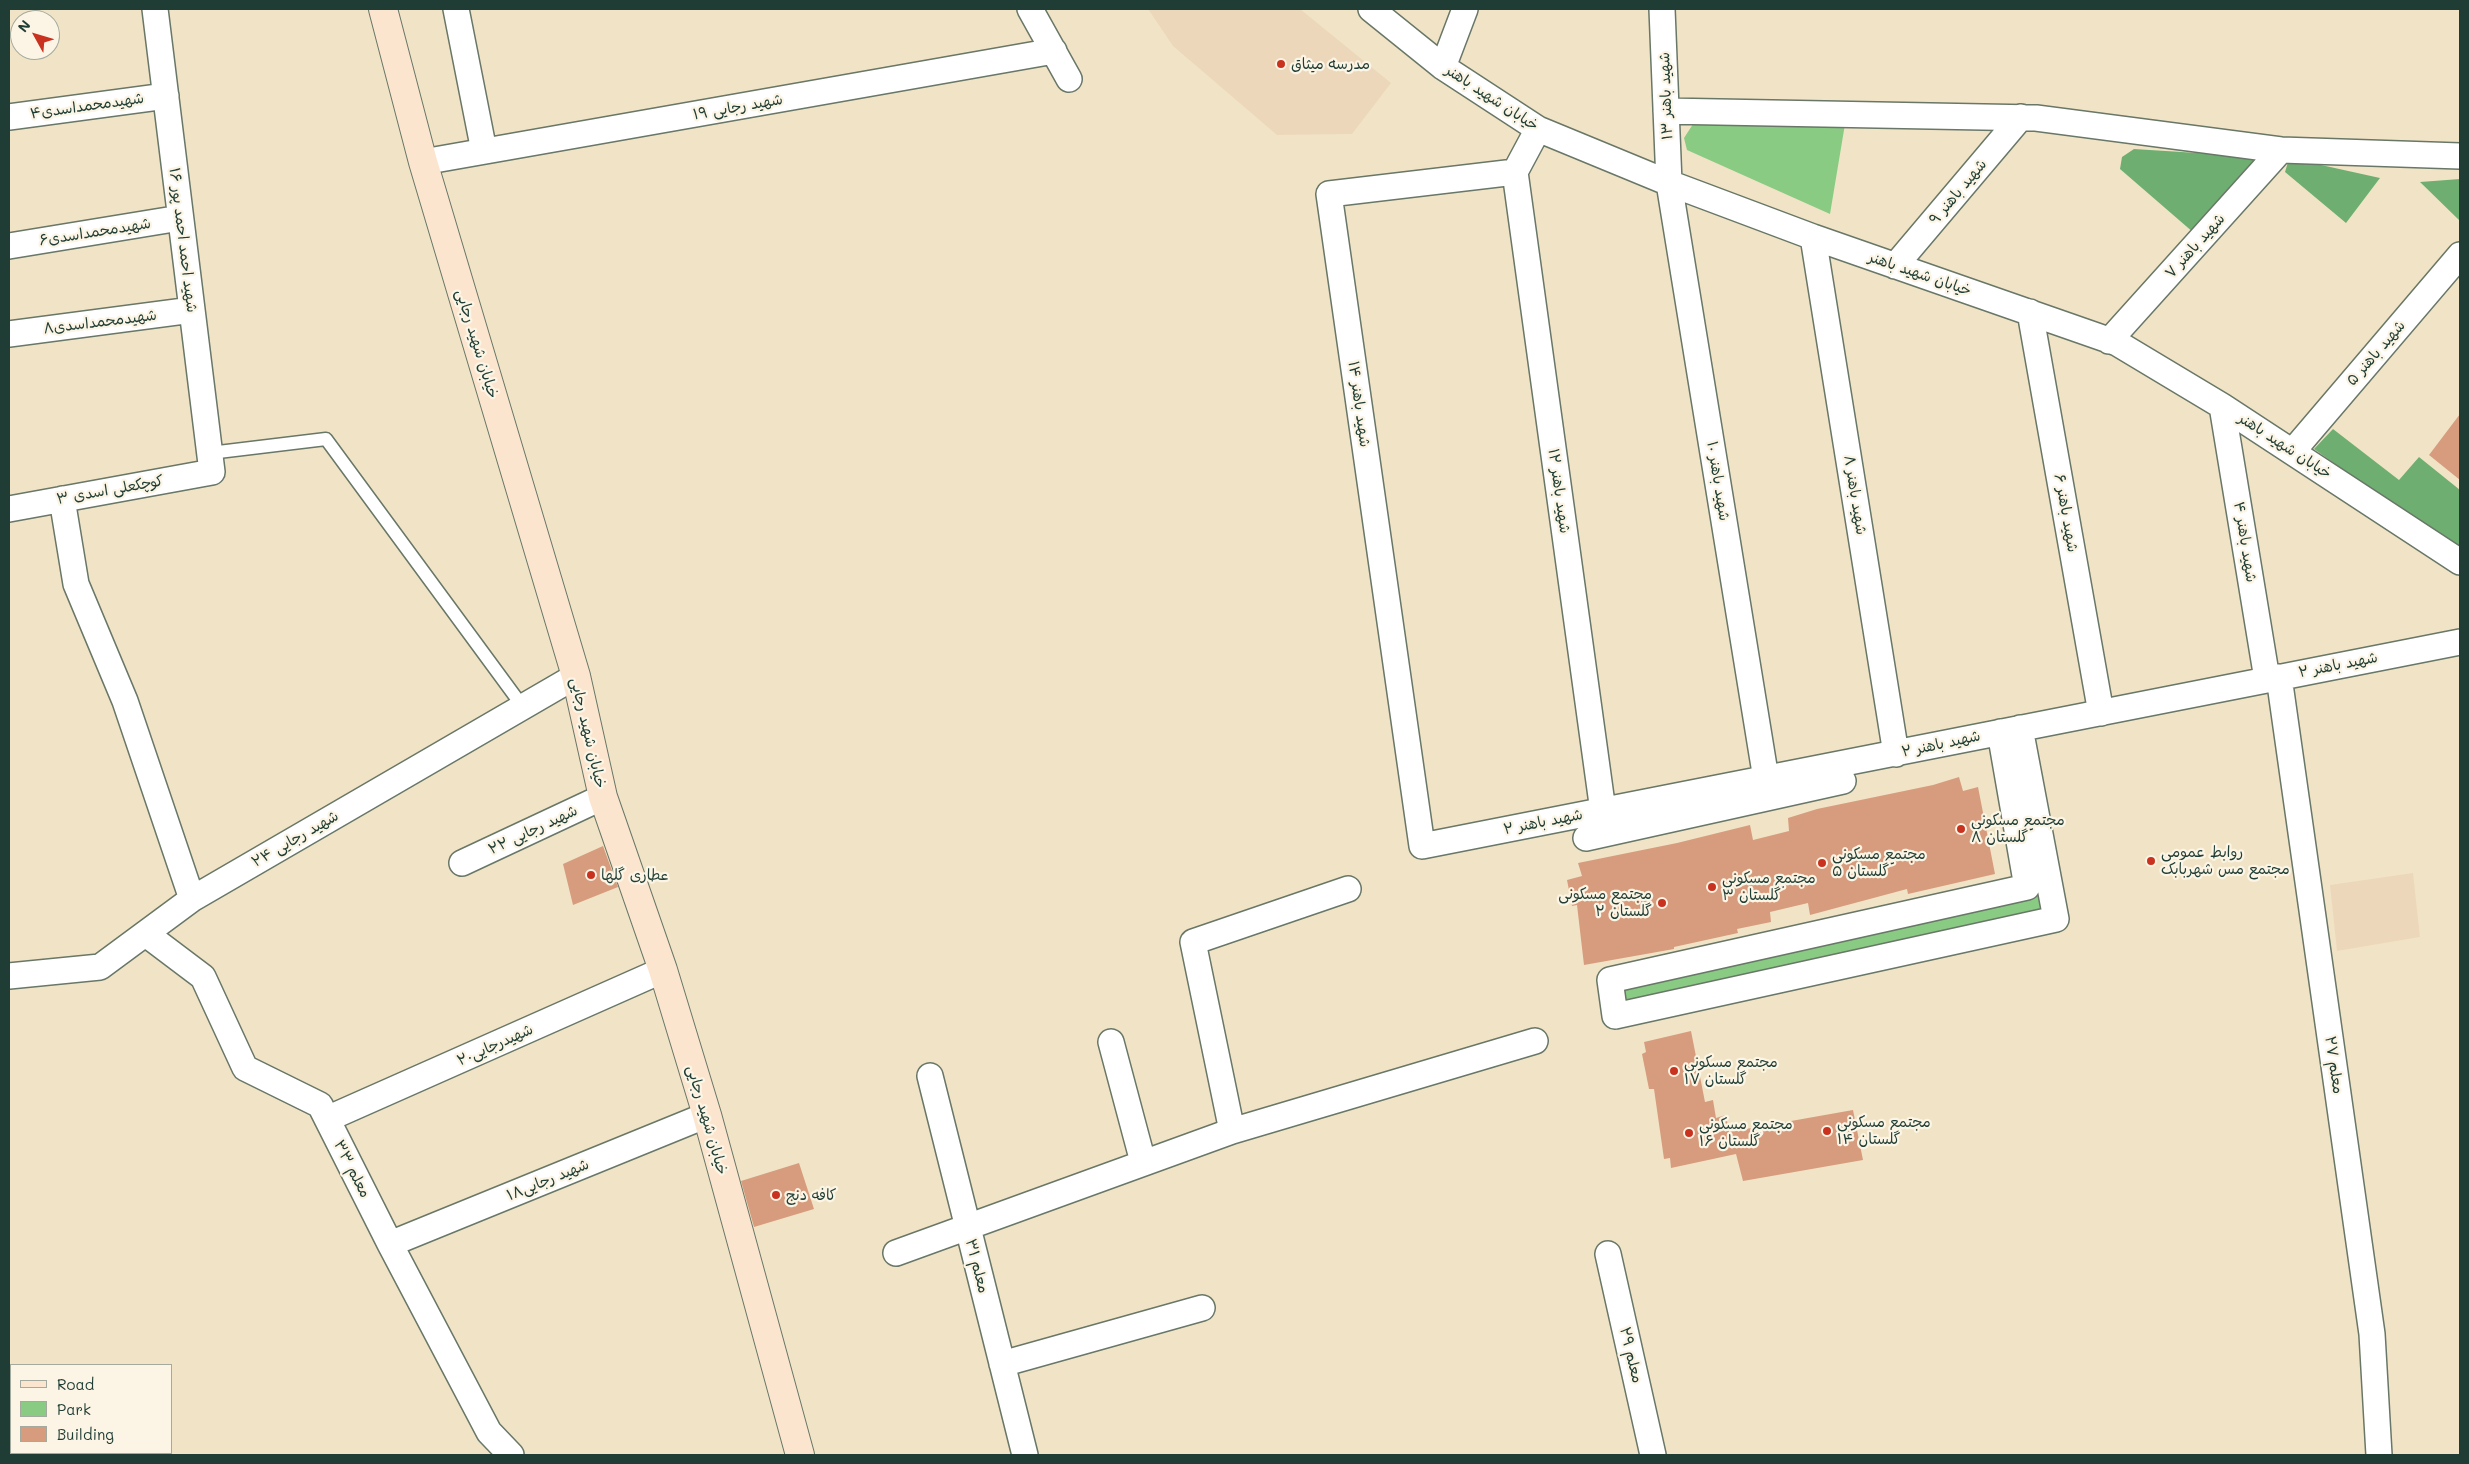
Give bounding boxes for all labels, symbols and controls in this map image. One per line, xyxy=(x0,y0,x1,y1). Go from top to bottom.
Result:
north arrow xyxy=(10,10,60,60)
text: N xyxy=(13,16,34,36)
street label: شهید باهنر ۱۳ xyxy=(1655,52,1677,140)
place label: مدرسه میثاق xyxy=(1291,55,1370,73)
marker: مدرسه میثاق xyxy=(1275,58,1287,70)
street label: خیابان شهید باهنر xyxy=(1442,61,1542,135)
street label: شهیدمحمداسدی۴ xyxy=(29,89,145,123)
street label: شهید رجایی ۱۹ xyxy=(692,90,784,124)
street label: شهید باهنر ۹ xyxy=(1926,156,1990,228)
street label: شهید احمد احمد پور ۱۶ xyxy=(165,166,201,314)
street label: شهید باهنر ۷ xyxy=(2161,210,2229,282)
street label: شهیدمحمداسدی۶ xyxy=(38,214,152,250)
street label: خیابان شهید باهنر xyxy=(1866,248,1974,300)
street label: خیابان شهید رجایی xyxy=(452,287,502,401)
street label: شهیدمحمداسدی۸ xyxy=(42,306,158,338)
street label: شهید باهنر ۵ xyxy=(2343,317,2409,389)
street label: شهید باهنر ۱۴ xyxy=(1344,360,1374,448)
street label: خیابان شهید باهنر xyxy=(2235,409,2335,483)
street label: شهید باهنر ۱۰ xyxy=(1703,440,1733,522)
street label: شهید باهنر ۱۲ xyxy=(1544,447,1574,535)
street label: شهید باهنر ۸ xyxy=(1840,454,1870,536)
street label: کوچکعلی اسدی ۳ xyxy=(55,472,165,508)
street label: شهید باهنر ۶ xyxy=(2050,472,2082,554)
street label: شهید باهنر ۴ xyxy=(2230,500,2260,584)
street label: شهید باهنر ۲ xyxy=(2297,649,2379,681)
street label: خیابان شهید رجایی xyxy=(567,676,609,790)
street label: شهید باهنر ۲ xyxy=(1900,727,1982,761)
street label: شهید رجایی ۲۲ xyxy=(486,802,580,858)
street label: شهید باهنر ۲ xyxy=(1502,806,1584,838)
street label: شهید رجایی ۲۴ xyxy=(248,807,342,871)
place label: مجتمع مسکونی گلستان ۸ xyxy=(1971,811,2065,846)
marker: مجتمع مسکونی گلستان ۸ xyxy=(1955,823,1967,835)
place label: روابط عمومی مجتمع مس شهربابک xyxy=(2161,843,2290,878)
place label: مجتمع مسکونی گلستان ۵ xyxy=(1832,845,1926,880)
marker: روابط عمومی مجتمع مس شهربابک xyxy=(2145,855,2157,867)
marker: مجتمع مسکونی گلستان ۵ xyxy=(1816,857,1828,869)
place label: عطاری گلها xyxy=(601,866,669,884)
marker: عطاری گلها xyxy=(585,869,597,881)
place label: مجتمع مسکونی گلستان ۳ xyxy=(1722,869,1816,904)
marker: مجتمع مسکونی گلستان ۳ xyxy=(1706,881,1718,893)
place label: مجتمع مسکونی گلستان ۲ xyxy=(1558,885,1652,920)
marker: مجتمع مسکونی گلستان ۲ xyxy=(1656,897,1668,909)
street label: شهیدرجایی۲۰ xyxy=(454,1020,536,1070)
street label: معلم ۲۷ xyxy=(2321,1035,2347,1095)
place label: مجتمع مسکونی گلستان ۱۷ xyxy=(1684,1053,1778,1088)
street label: خیابان شهید رجایی xyxy=(683,1063,731,1177)
marker: مجتمع مسکونی گلستان ۱۷ xyxy=(1668,1065,1680,1077)
place label: مجتمع مسکونی گلستان ۱۴ xyxy=(1837,1113,1931,1148)
place label: مجتمع مسکونی گلستان ۱۶ xyxy=(1699,1115,1793,1150)
marker: مجتمع مسکونی گلستان ۱۴ xyxy=(1821,1125,1833,1137)
marker: مجتمع مسکونی گلستان ۱۶ xyxy=(1683,1127,1695,1139)
street label: معلم ۳۳ xyxy=(330,1137,374,1201)
street label: شهید رجایی۱۸ xyxy=(504,1155,592,1205)
place label: کافه دنج xyxy=(786,1186,836,1204)
marker: کافه دنج xyxy=(770,1189,782,1201)
street label: معلم ۳۱ xyxy=(962,1237,992,1295)
street label: معلم ۲۹ xyxy=(1616,1325,1646,1385)
legend xyxy=(10,1364,172,1454)
text: Road xyxy=(57,1374,94,1394)
text: Park xyxy=(57,1399,91,1419)
text: Building xyxy=(57,1424,114,1444)

